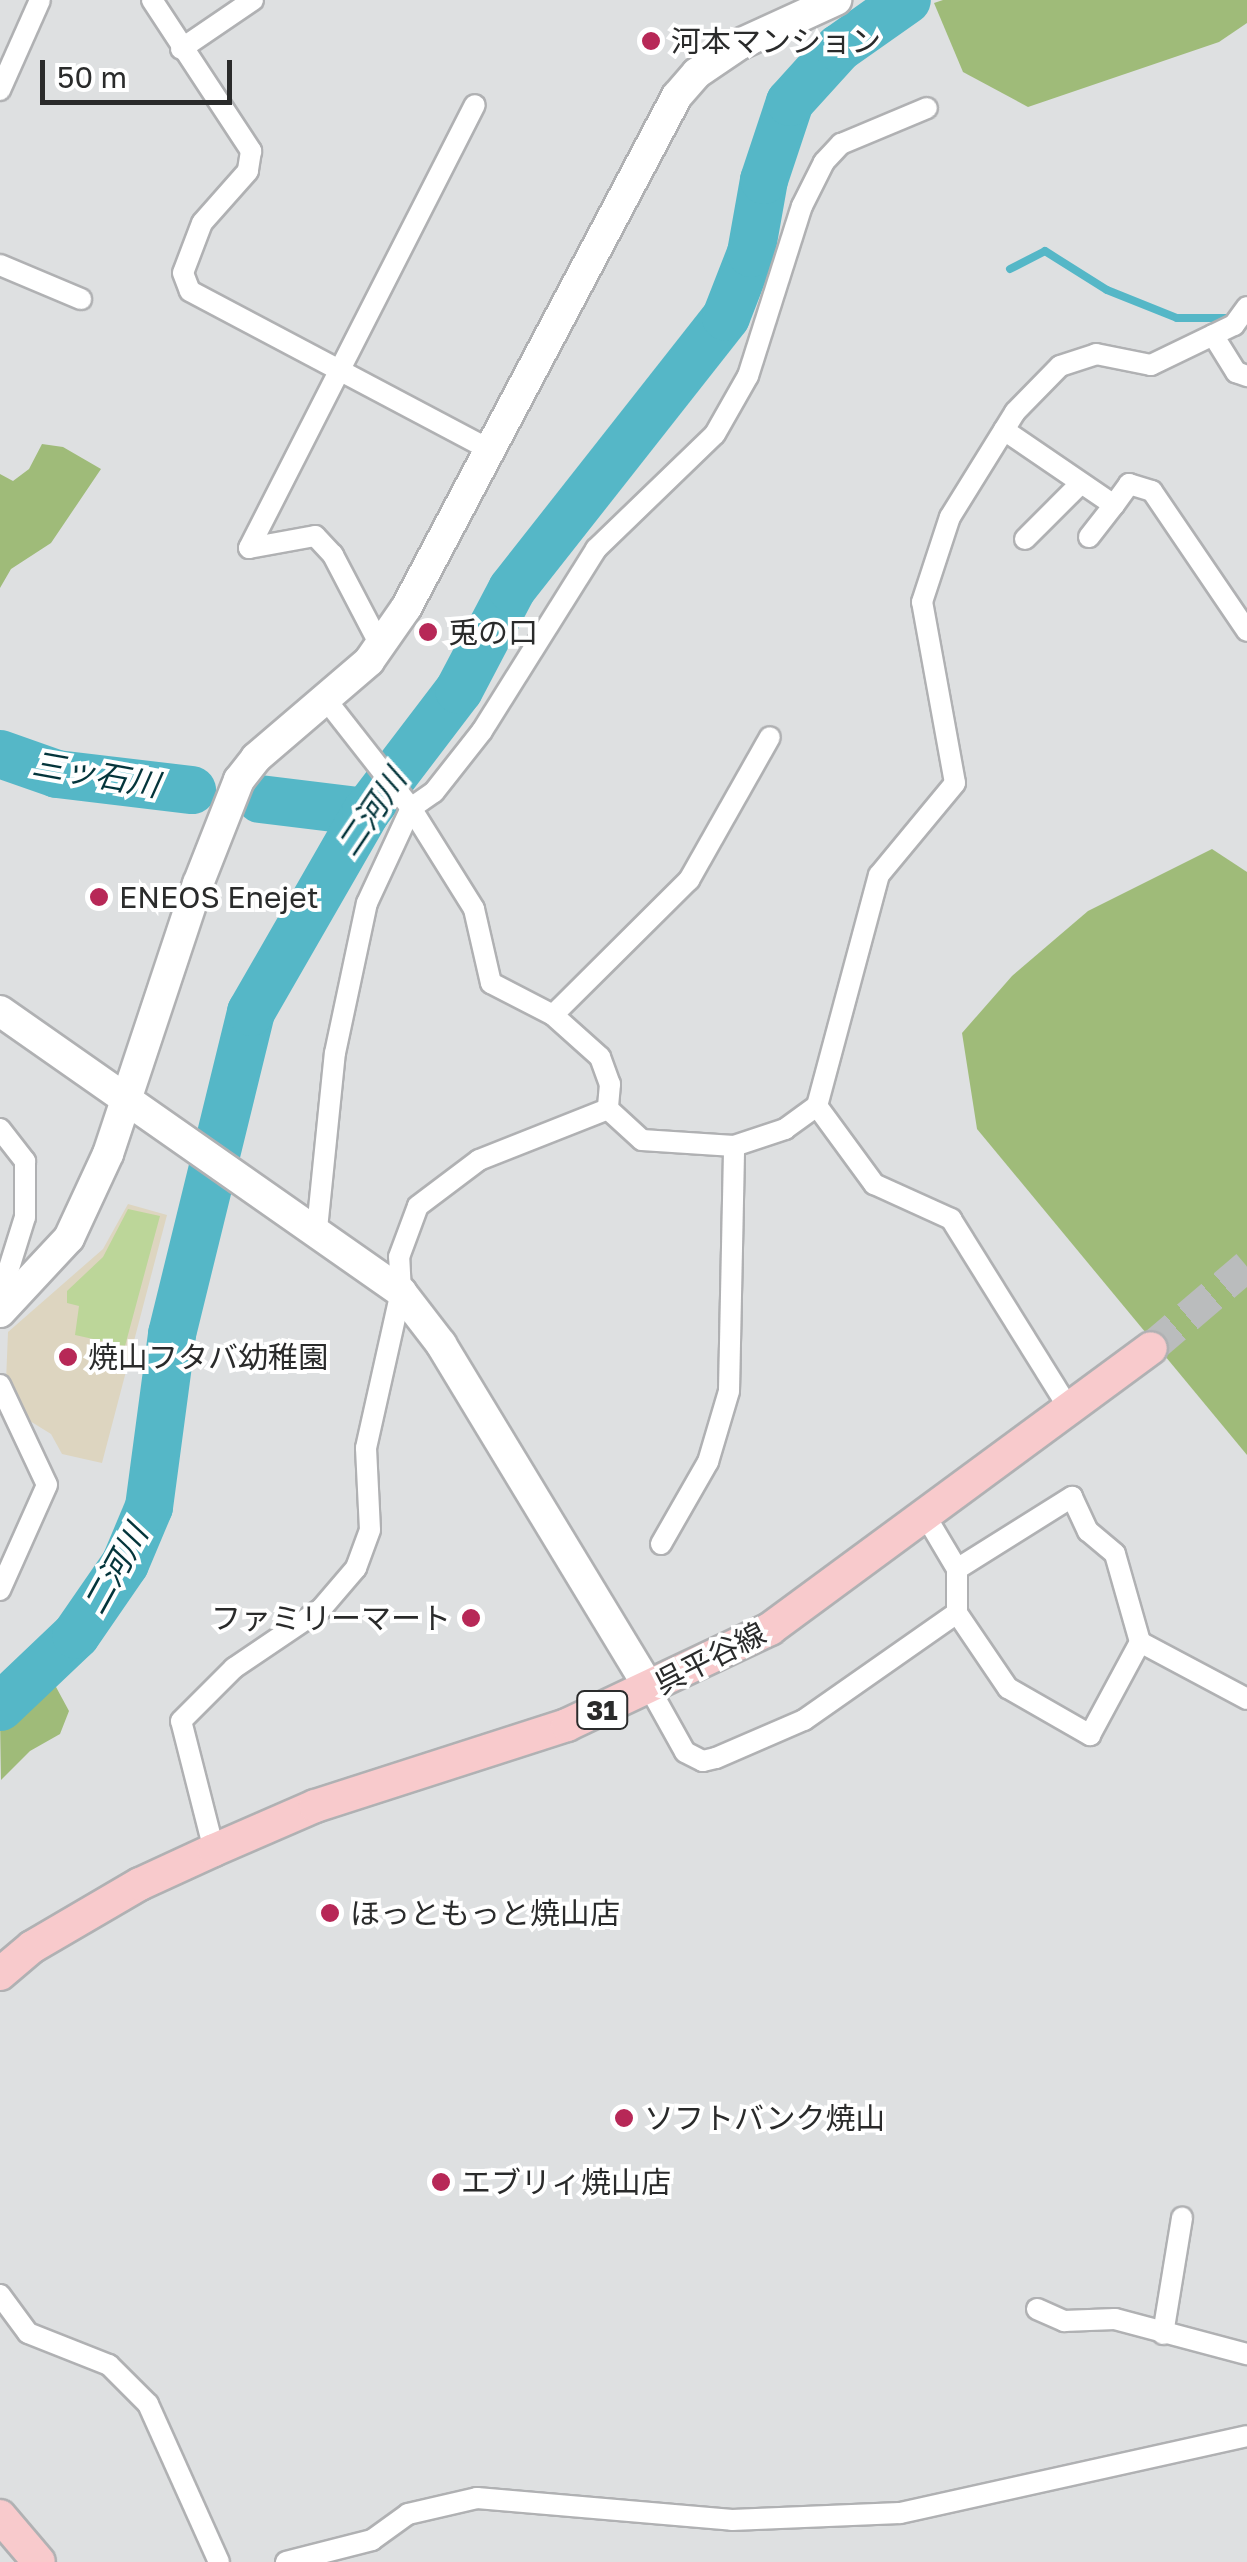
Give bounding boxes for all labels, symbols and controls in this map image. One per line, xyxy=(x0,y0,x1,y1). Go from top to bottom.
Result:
place label: 河本マンション xyxy=(671,23,881,59)
marker: 河本マンション xyxy=(640,30,662,52)
scale bar xyxy=(45,40,238,102)
text: 50 m xyxy=(57,59,127,95)
place label: 兎の口 xyxy=(448,614,538,650)
marker: 兎の口 xyxy=(417,621,439,643)
water label: 三ッ石川 xyxy=(30,744,162,804)
water label: 二河川 xyxy=(328,761,414,863)
place label: ENEOS Enejet xyxy=(119,879,319,915)
marker: ENEOS Enejet xyxy=(88,886,110,908)
place label: 焼山フタバ幼稚園 xyxy=(88,1339,328,1375)
marker: 焼山フタバ幼稚園 xyxy=(57,1346,79,1368)
water label: 二河川 xyxy=(75,1518,155,1620)
place label: ファミリーマート xyxy=(211,1600,451,1636)
marker: ファミリーマート xyxy=(460,1607,482,1629)
street label: 呉平谷線 xyxy=(648,1615,772,1701)
road number: 31 xyxy=(574,1687,630,1733)
place label: ほっともっと焼山店 xyxy=(350,1895,620,1931)
marker: ほっともっと焼山店 xyxy=(319,1902,341,1924)
place label: ソフトバンク焼山 xyxy=(644,2100,884,2136)
marker: ソフトバンク焼山 xyxy=(613,2107,635,2129)
place label: エブリィ焼山店 xyxy=(461,2164,671,2200)
marker: エブリィ焼山店 xyxy=(430,2171,452,2193)

